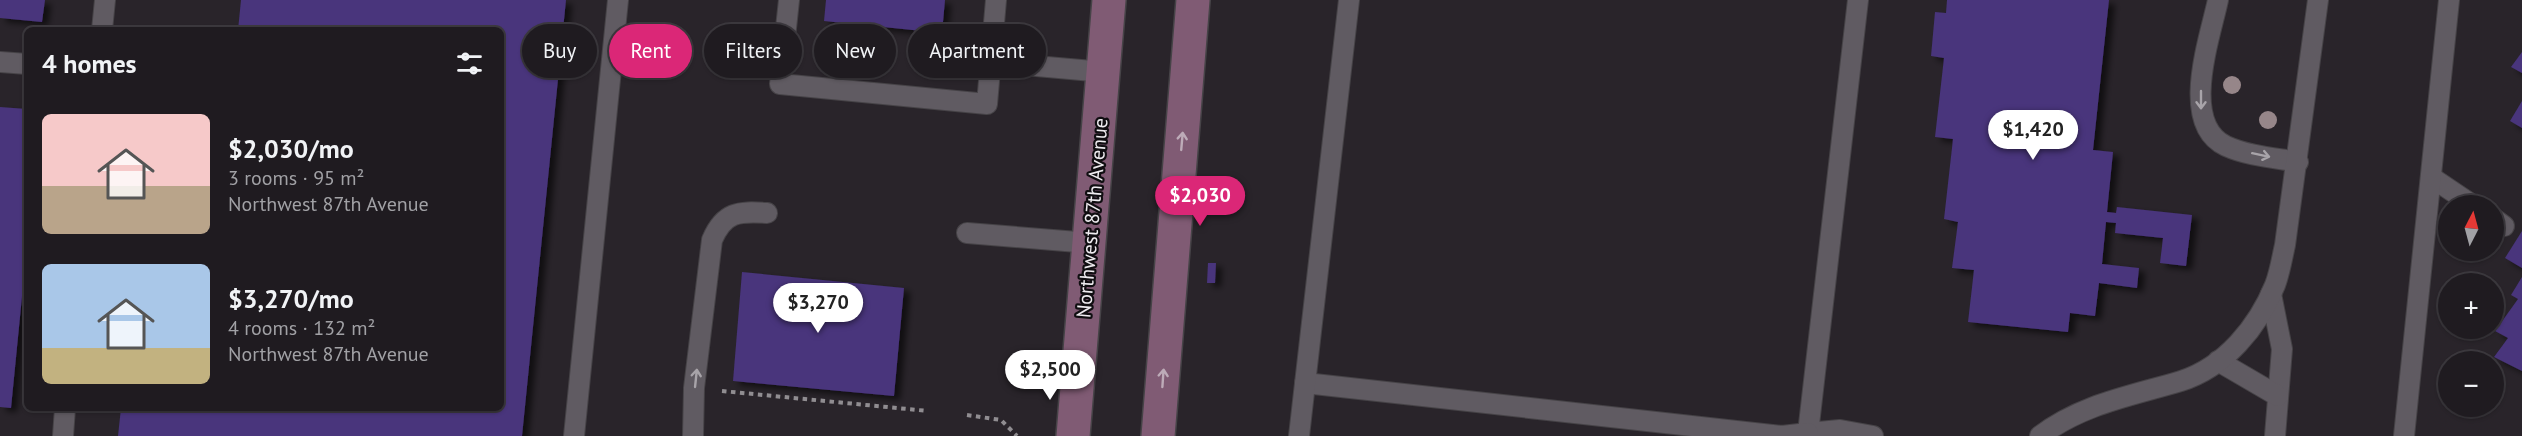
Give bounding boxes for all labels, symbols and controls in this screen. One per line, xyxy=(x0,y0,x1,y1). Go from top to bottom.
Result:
chip: Buy xyxy=(522,24,597,78)
chip: Rent xyxy=(609,24,692,78)
chip: Filters xyxy=(704,24,802,78)
chip: New xyxy=(814,24,896,78)
chip: Apartment xyxy=(908,24,1046,78)
text: 4 homes xyxy=(42,47,137,80)
icon: filters xyxy=(453,47,486,80)
one-way arrow xyxy=(2195,89,2207,109)
pin: $1,420 xyxy=(1984,110,2082,161)
text: $1,420 xyxy=(2002,116,2064,142)
street label: Northwest 87th Avenue xyxy=(1070,117,1114,319)
text: $2,030/mo xyxy=(228,132,354,165)
one-way arrow xyxy=(1177,132,1188,152)
icon: home xyxy=(90,138,162,210)
one-way arrow xyxy=(2251,150,2270,161)
text: 3 rooms · 95 m² xyxy=(228,165,364,191)
pin: $2,030 xyxy=(1151,176,1249,227)
text: $2,030 xyxy=(1169,182,1231,208)
text: Northwest 87th Avenue xyxy=(228,191,429,217)
north arrow xyxy=(2438,195,2504,261)
map controls xyxy=(2438,195,2504,417)
button: + xyxy=(2438,273,2504,339)
text: $3,270/mo xyxy=(228,282,354,315)
pin: $3,270 xyxy=(769,283,867,334)
icon: home xyxy=(90,288,162,360)
text: $3,270 xyxy=(787,289,849,315)
text: 4 rooms · 132 m² xyxy=(228,315,375,341)
text: Northwest 87th Avenue xyxy=(228,341,429,367)
pin: $2,500 xyxy=(1001,350,1099,401)
button: − xyxy=(2438,351,2504,417)
text: $2,500 xyxy=(1019,356,1081,382)
one-way arrow xyxy=(690,368,701,388)
one-way arrow xyxy=(1157,368,1168,388)

